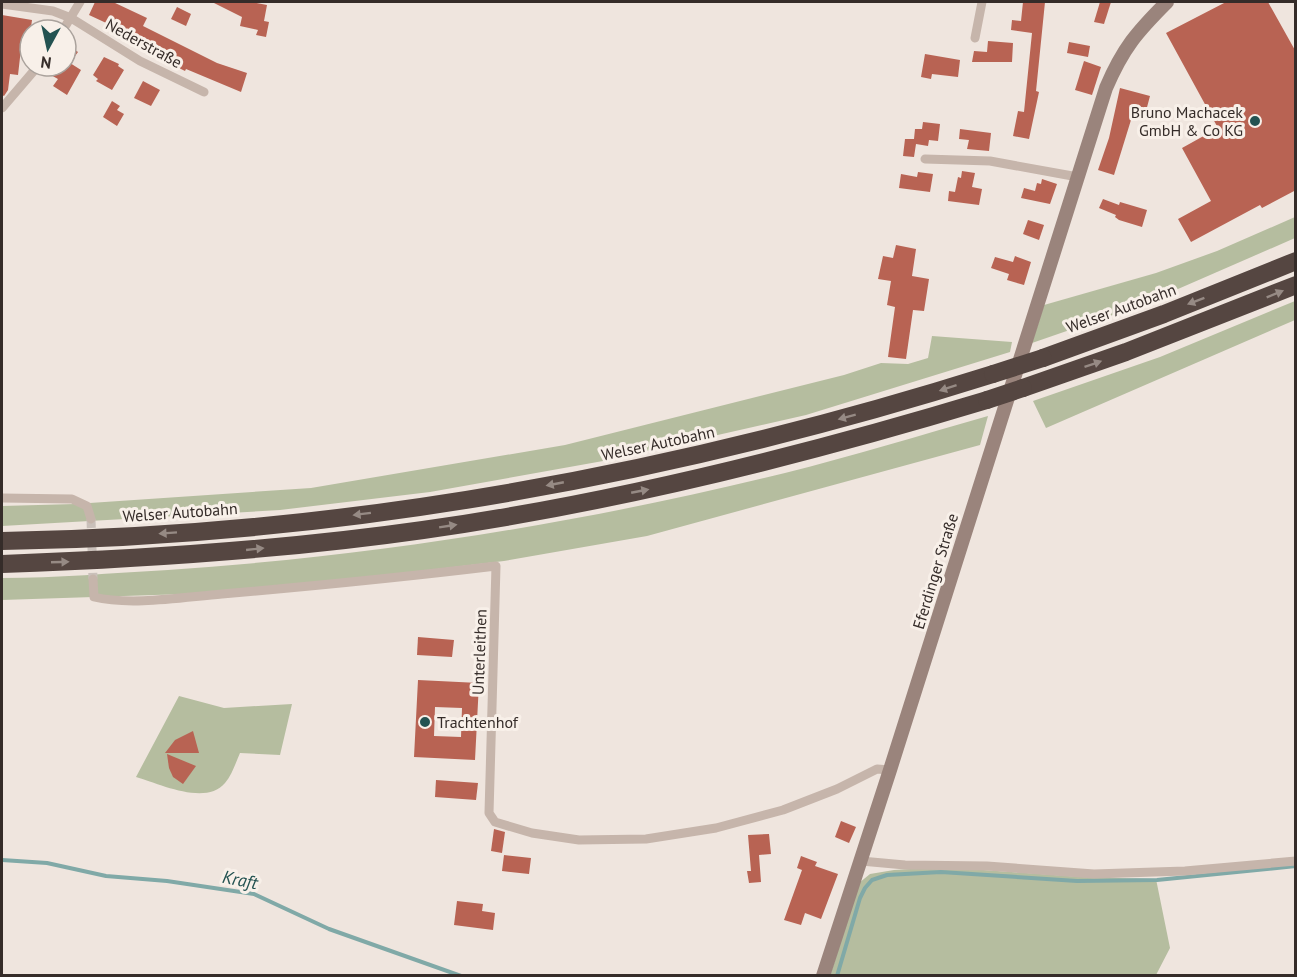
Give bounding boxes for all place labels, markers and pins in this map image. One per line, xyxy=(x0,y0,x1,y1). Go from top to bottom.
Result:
place label: Bruno Machacek GmbH & Co KG xyxy=(1131,102,1243,140)
marker: Bruno Machacek GmbH & Co KG xyxy=(1248,114,1262,128)
place label: Trachtenhof xyxy=(437,712,519,732)
marker: Trachtenhof xyxy=(418,715,432,729)

